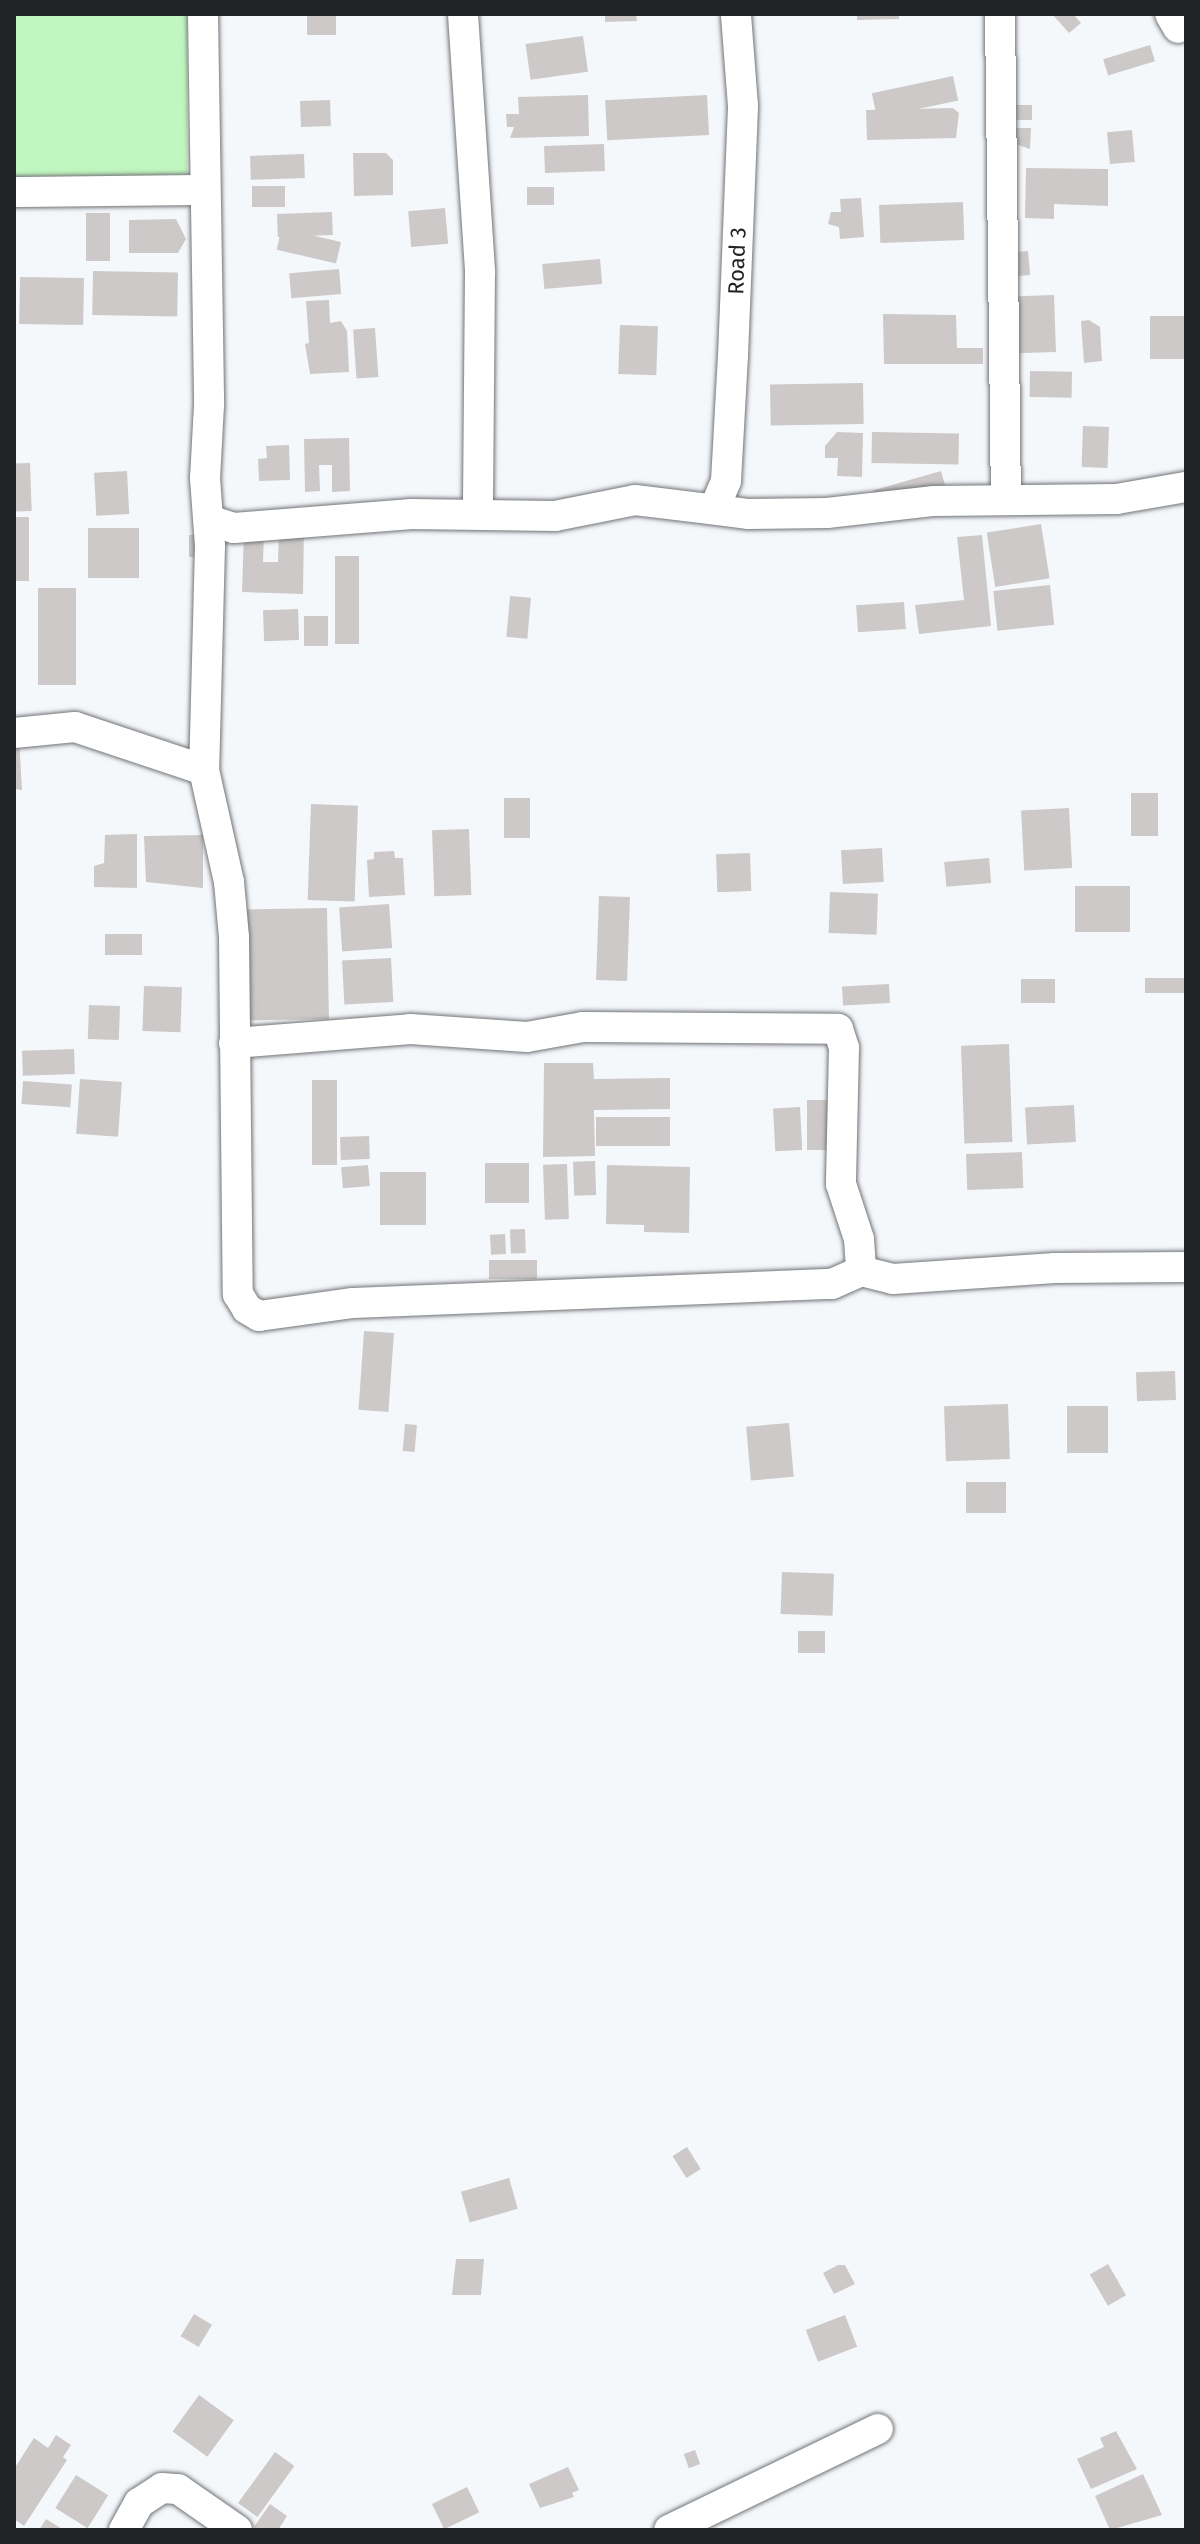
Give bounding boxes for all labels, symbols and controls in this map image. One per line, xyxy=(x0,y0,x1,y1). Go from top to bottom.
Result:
street label: Road 3 xyxy=(723,227,751,295)

